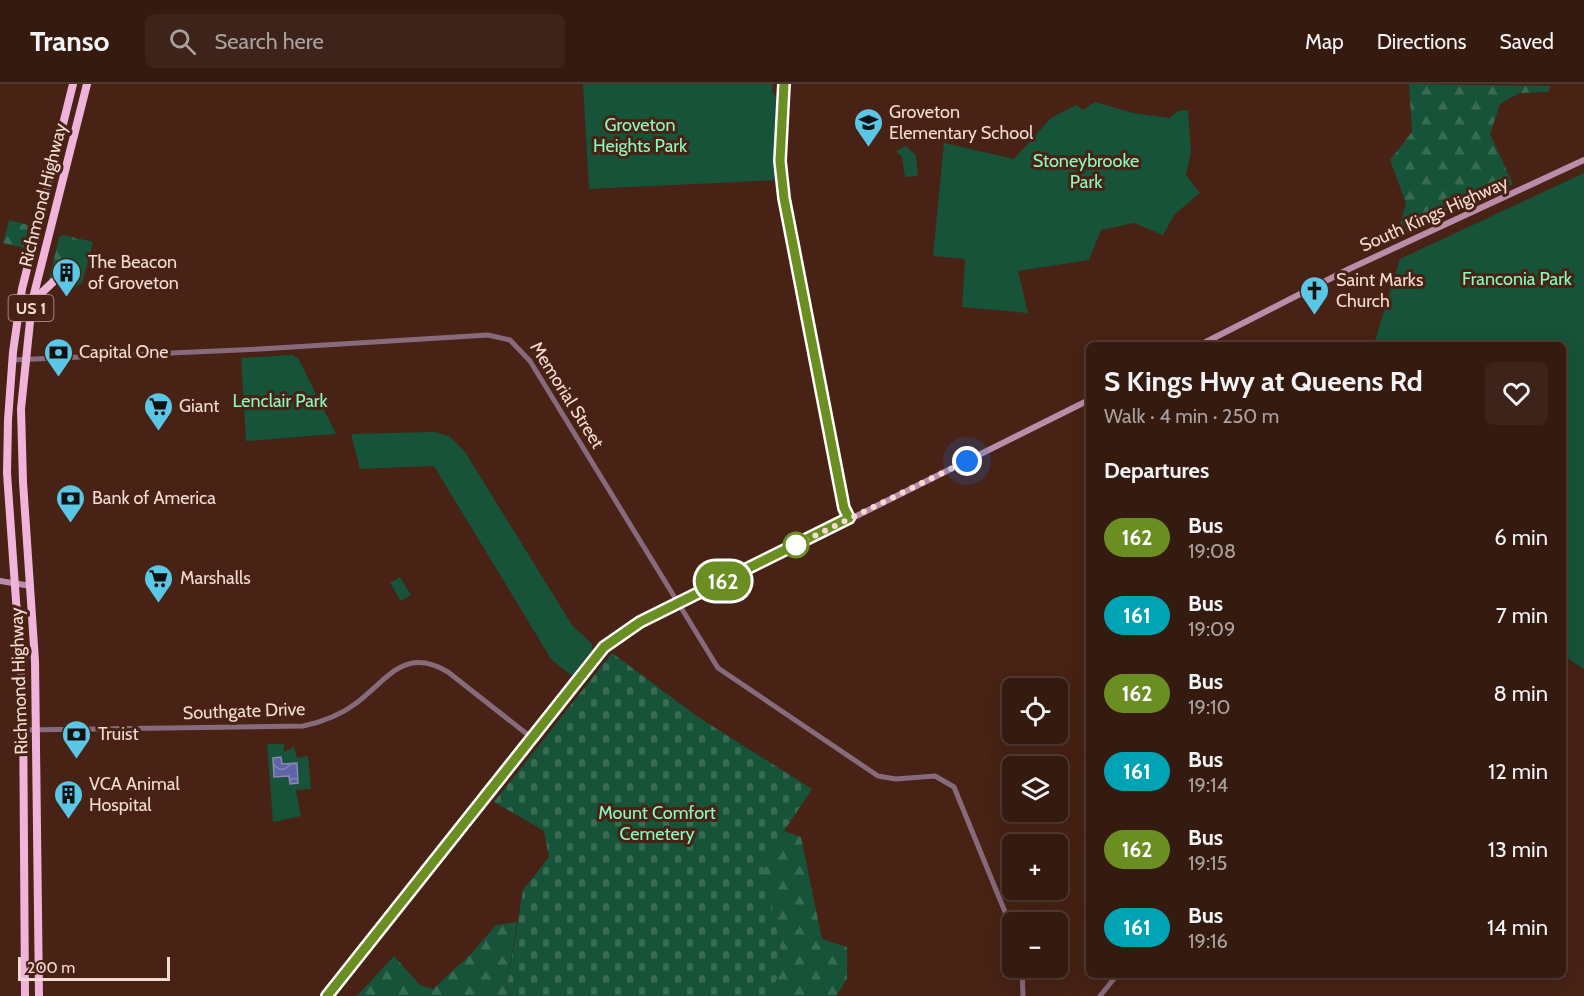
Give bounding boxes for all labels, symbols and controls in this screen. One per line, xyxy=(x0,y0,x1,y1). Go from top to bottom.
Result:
search box xyxy=(145,14,565,68)
text: Transo xyxy=(30,24,109,58)
icon: search xyxy=(166,25,199,58)
text: Search here xyxy=(214,28,324,55)
text: Map xyxy=(1305,29,1344,54)
text: Directions xyxy=(1377,29,1466,54)
text: Saved xyxy=(1499,29,1554,54)
place label: Groveton Elementary School xyxy=(889,101,1034,144)
school or university icon: Groveton Elementary School xyxy=(852,106,884,148)
park label: Groveton Heights Park xyxy=(593,114,688,157)
street label: Richmond Highway xyxy=(14,121,72,269)
park label: Stoneybrooke Park xyxy=(1033,150,1139,193)
street label: South Kings Highway xyxy=(1356,171,1512,257)
place label: The Beacon of Groveton xyxy=(88,251,179,294)
building icon: The Beacon of Groveton xyxy=(51,256,83,298)
park label: Franconia Park xyxy=(1462,268,1573,290)
place label: Saint Marks Church xyxy=(1336,269,1423,312)
church icon: Saint Marks Church xyxy=(1299,274,1331,316)
road number: US 1 xyxy=(9,295,54,321)
bank icon: Capital One xyxy=(42,336,74,378)
street label: Memorial Street xyxy=(525,337,609,453)
place label: Capital One xyxy=(79,341,169,363)
button: heart xyxy=(1485,362,1548,425)
text: S Kings Hwy at Queens Rd xyxy=(1104,364,1423,398)
supermarket icon: Giant xyxy=(142,390,174,432)
park label: Lenclair Park xyxy=(232,390,329,412)
place label: Giant xyxy=(179,395,219,417)
text: Walk · 4 min · 250 m xyxy=(1104,404,1279,428)
your location xyxy=(952,446,982,476)
text: Departures xyxy=(1104,457,1209,484)
bank icon: Bank of America xyxy=(55,482,87,524)
place label: Bank of America xyxy=(92,487,216,509)
text: Bus xyxy=(1188,512,1223,539)
text: 6 min xyxy=(1494,524,1548,551)
text: 162 xyxy=(1122,525,1152,550)
unlabelled marker xyxy=(783,532,809,558)
text: 19:08 xyxy=(1188,539,1236,563)
supermarket icon: Marshalls xyxy=(143,562,175,604)
line badge: 162 xyxy=(688,562,758,600)
place label: Marshalls xyxy=(180,567,251,589)
text: 162 xyxy=(708,569,738,594)
text: Bus xyxy=(1188,590,1223,617)
text: 7 min xyxy=(1496,602,1548,629)
text: 161 xyxy=(1123,603,1151,628)
street label: Richmond Highway xyxy=(5,607,33,755)
text: 19:09 xyxy=(1188,617,1235,641)
text: Bus xyxy=(1188,668,1223,695)
map controls xyxy=(1002,678,1068,978)
button: locate xyxy=(1002,678,1068,744)
text: 8 min xyxy=(1493,680,1548,707)
text: 162 xyxy=(1122,681,1152,706)
text: 19:10 xyxy=(1188,695,1231,719)
street label: Southgate Drive xyxy=(182,698,306,724)
bank icon: Truist xyxy=(61,718,93,760)
place label: Truist xyxy=(98,723,138,745)
text: Bus xyxy=(1188,746,1223,773)
button: layers xyxy=(1002,756,1068,822)
text: 12 min xyxy=(1488,758,1548,785)
text: 161 xyxy=(1123,759,1151,784)
place label: VCA Animal Hospital xyxy=(89,773,180,816)
text: 19:14 xyxy=(1188,773,1228,797)
building icon: VCA Animal Hospital xyxy=(52,778,84,820)
park label: Mount Comfort Cemetery xyxy=(598,802,716,845)
text: Bus xyxy=(1188,824,1223,851)
button: + xyxy=(1002,834,1068,900)
text: 13 min xyxy=(1488,836,1548,863)
text: 162 xyxy=(1122,837,1152,862)
text: 19:15 xyxy=(1188,851,1227,875)
text: Bus xyxy=(1188,902,1223,929)
button: − xyxy=(1002,912,1068,978)
text: 14 min xyxy=(1487,914,1548,941)
text: 161 xyxy=(1123,915,1151,940)
text: 19:16 xyxy=(1188,929,1228,953)
scale bar xyxy=(18,954,170,982)
text: 200 m xyxy=(27,958,75,977)

